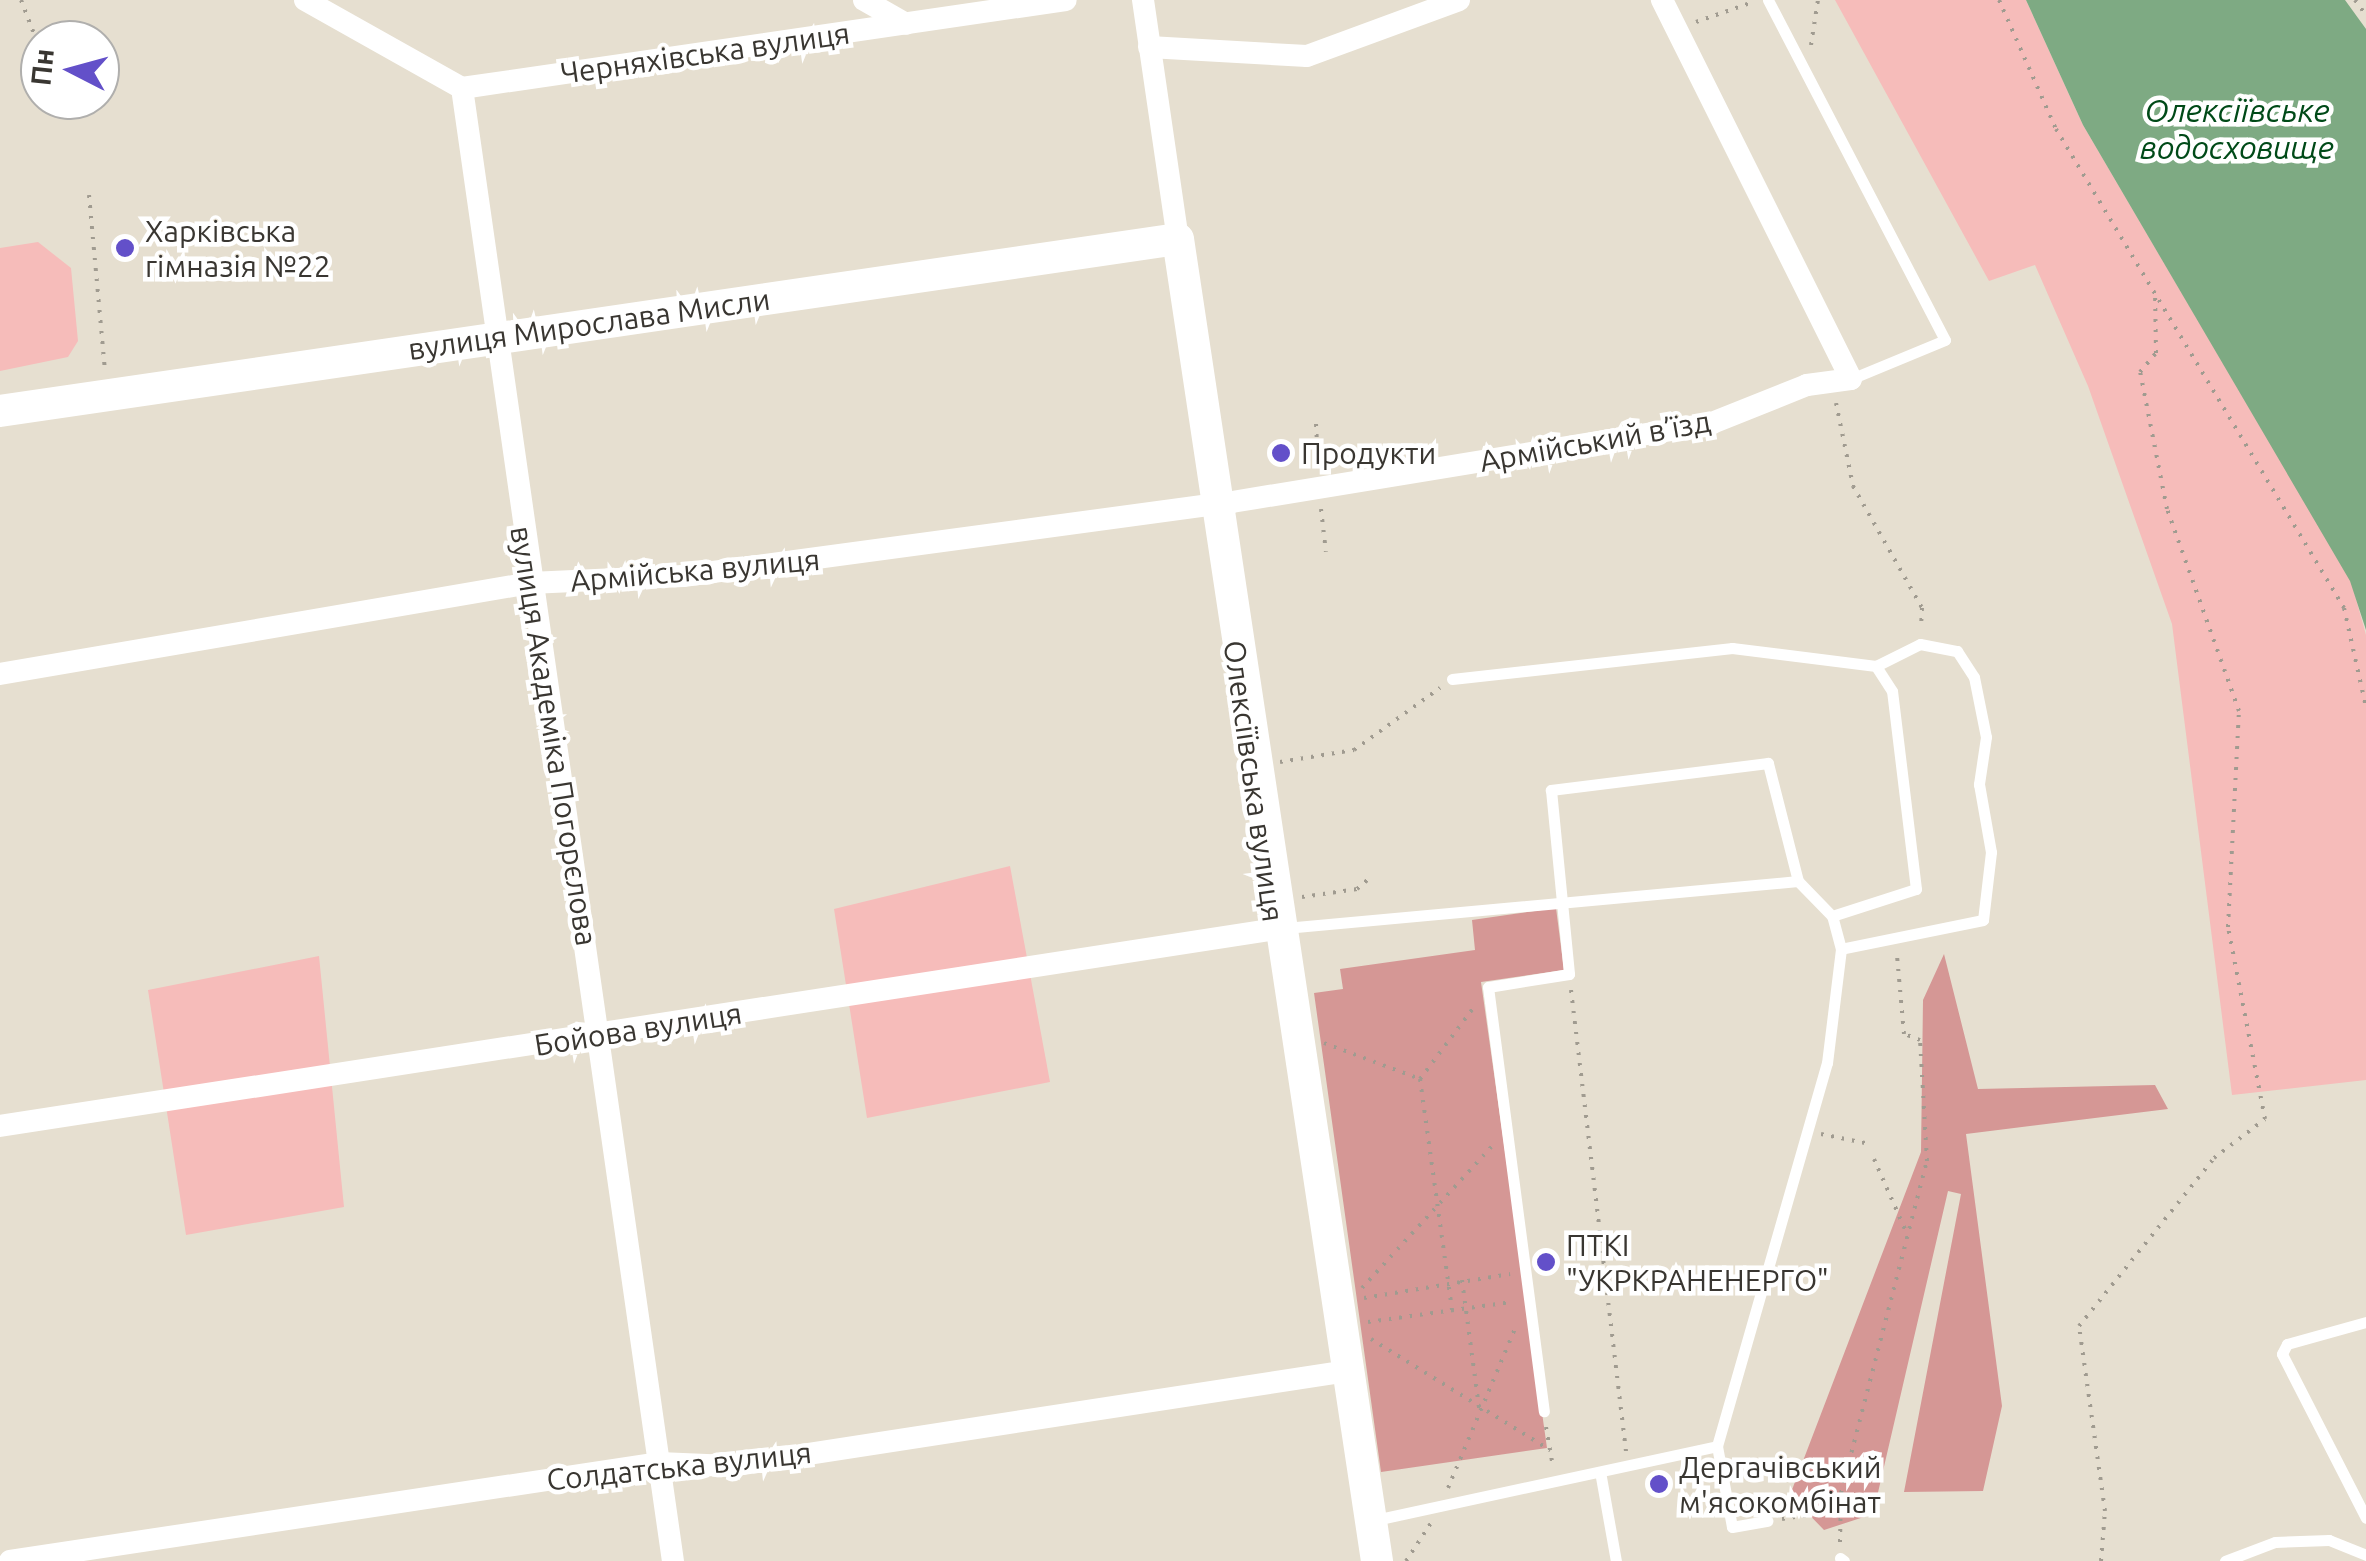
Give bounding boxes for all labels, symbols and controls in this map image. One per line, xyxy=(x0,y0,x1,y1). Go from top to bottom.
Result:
street label: Черняхівська вулиця xyxy=(558,15,852,91)
north arrow xyxy=(20,20,120,120)
text: Пн xyxy=(24,47,59,87)
water label: Олексіївське водосховище xyxy=(2140,92,2334,167)
place label: Харківська гімназія №22 xyxy=(145,213,331,284)
marker: Харківська гімназія №22 xyxy=(114,237,136,259)
street label: вулиця Мирослава Мисли xyxy=(406,281,772,367)
street label: Армійський в’їзд xyxy=(1477,403,1713,479)
place label: Продукти xyxy=(1301,435,1436,471)
marker: Продукти xyxy=(1270,442,1292,464)
street label: вулиця Академіка Погорєлова xyxy=(503,524,605,948)
street label: Армійська вулиця xyxy=(569,541,821,599)
street label: Олексіївська вулиця xyxy=(1216,638,1292,924)
street label: Бойова вулиця xyxy=(532,995,744,1063)
place label: ПТКІ "УКРКРАНЕНЕРГО" xyxy=(1566,1227,1829,1298)
marker: ПТКІ "УКРКРАНЕНЕРГО" xyxy=(1535,1251,1557,1273)
street label: Солдатська вулиця xyxy=(545,1434,813,1498)
place label: Дергачівський м'ясокомбінат xyxy=(1679,1449,1882,1520)
marker: Дергачівський м'ясокомбінат xyxy=(1648,1473,1670,1495)

